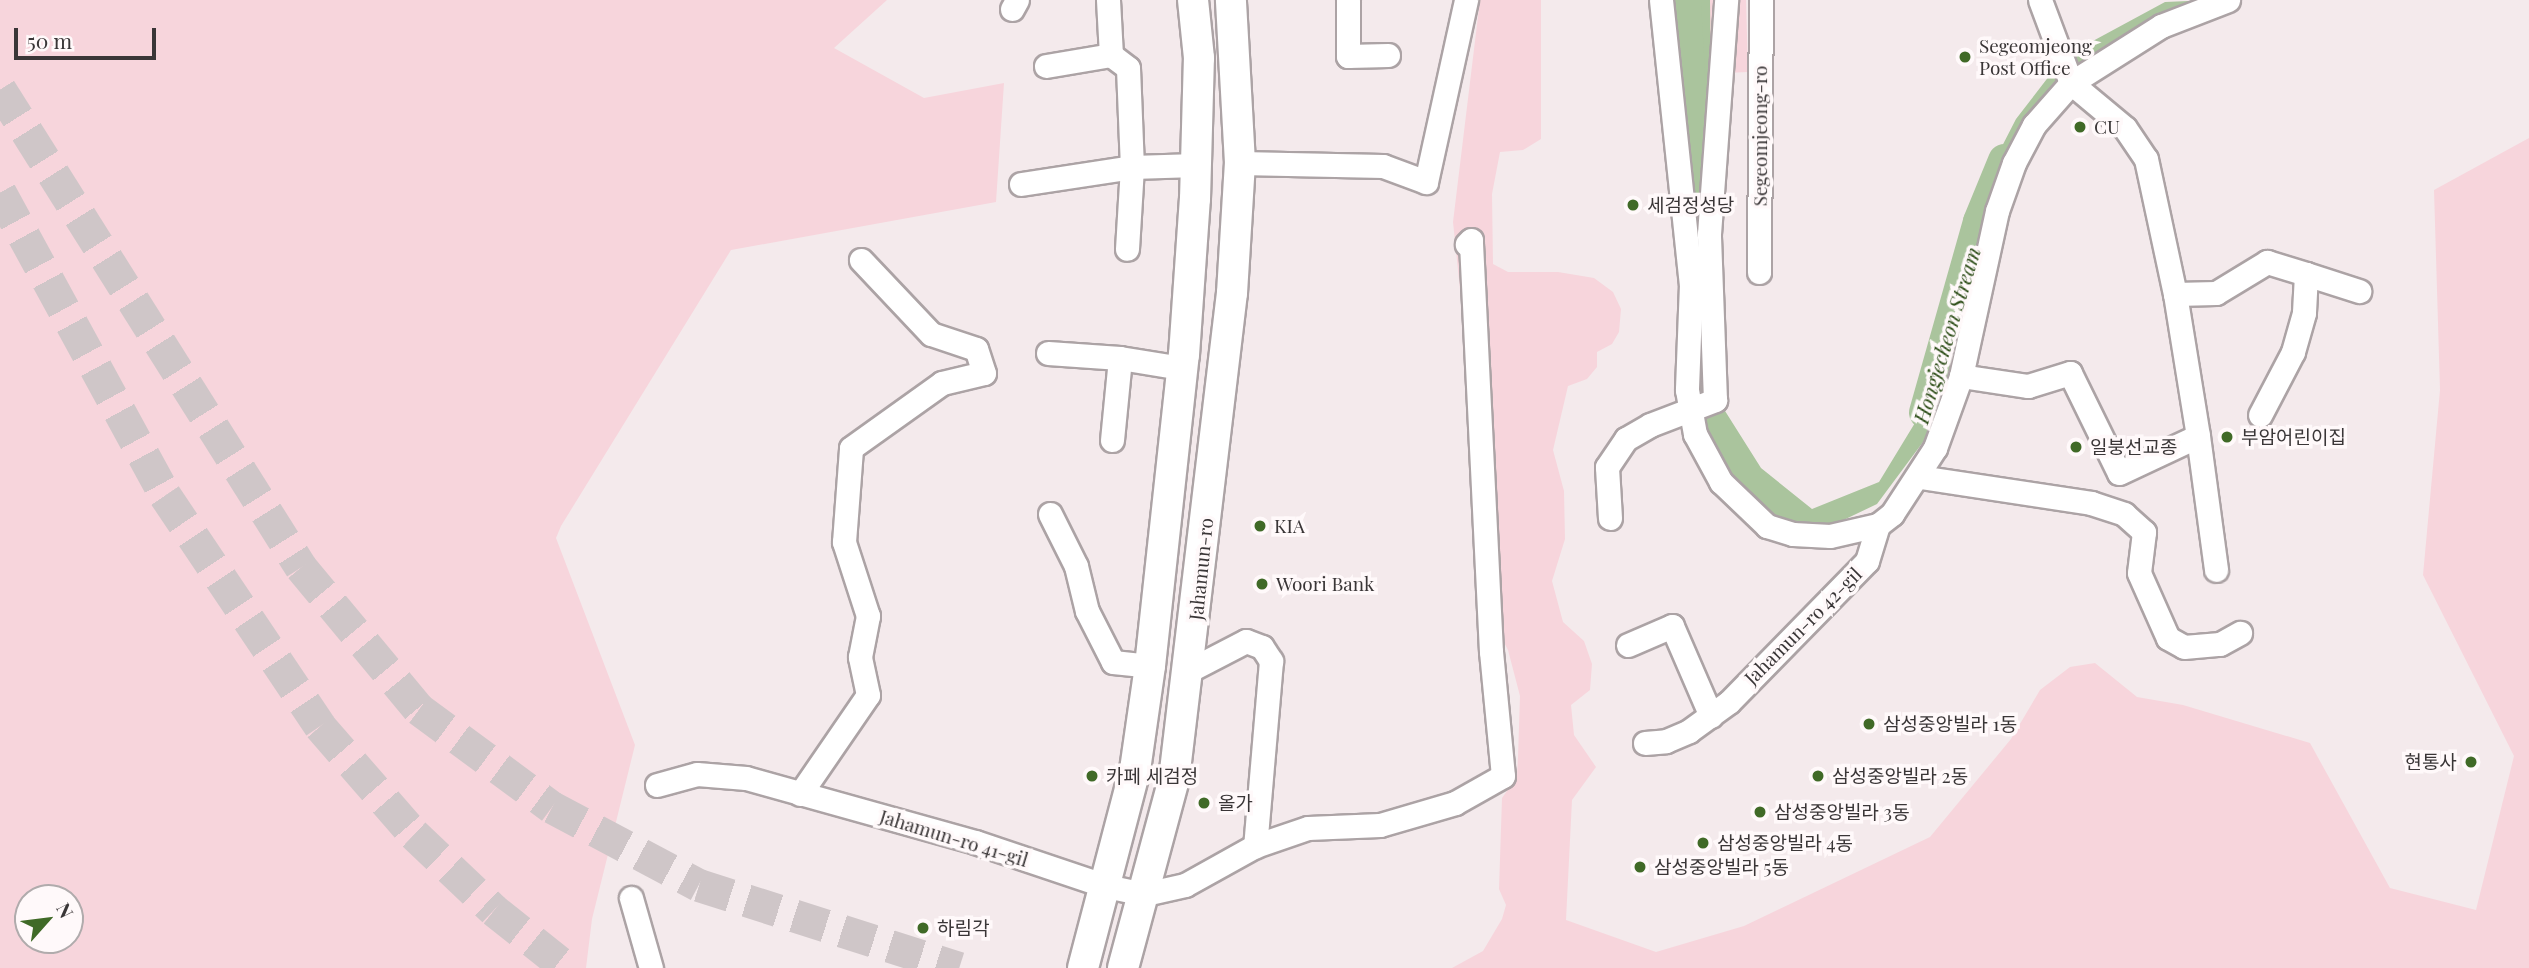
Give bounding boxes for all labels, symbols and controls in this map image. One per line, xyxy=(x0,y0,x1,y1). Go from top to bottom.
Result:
scale bar xyxy=(18,14,159,58)
text: 50 m xyxy=(27,26,72,54)
place label: Segeomjeong Post Office xyxy=(1979,35,2092,79)
marker: Segeomjeong Post Office xyxy=(1957,49,1973,65)
street label: Segeomjeong-ro xyxy=(1749,66,1771,206)
place label: CU xyxy=(2094,116,2120,138)
marker: CU xyxy=(2072,119,2088,135)
place label: 세검정성당 xyxy=(1647,194,1734,216)
marker: 세검정성당 xyxy=(1625,197,1641,213)
water label: Hongjecheon Stream xyxy=(1907,244,1985,426)
place label: 부암어린이집 xyxy=(2241,426,2346,448)
marker: 부암어린이집 xyxy=(2219,429,2235,445)
place label: 일붕선교종 xyxy=(2090,436,2177,458)
marker: 일붕선교종 xyxy=(2068,439,2084,455)
place label: KIA xyxy=(1274,515,1305,537)
street label: Jahamun-ro xyxy=(1184,517,1218,621)
marker: KIA xyxy=(1252,518,1268,534)
street label: Jahamun-ro 42-gil xyxy=(1740,563,1866,689)
place label: Woori Bank xyxy=(1276,573,1375,595)
marker: Woori Bank xyxy=(1254,576,1270,592)
place label: 삼성중앙빌라 1동 xyxy=(1883,713,2017,735)
marker: 삼성중앙빌라 1동 xyxy=(1861,716,1877,732)
place label: 현통사 xyxy=(2405,751,2457,773)
marker: 현통사 xyxy=(2463,754,2479,770)
place label: 카페 세검정 xyxy=(1106,765,1198,787)
place label: 삼성중앙빌라 2동 xyxy=(1832,765,1968,787)
marker: 카페 세검정 xyxy=(1084,768,1100,784)
marker: 삼성중앙빌라 2동 xyxy=(1810,768,1826,784)
place label: 올가 xyxy=(1218,792,1253,814)
marker: 올가 xyxy=(1196,795,1212,811)
place label: 삼성중앙빌라 3동 xyxy=(1774,801,1910,823)
marker: 삼성중앙빌라 3동 xyxy=(1752,804,1768,820)
street label: Jahamun-ro 41-gil xyxy=(877,805,1031,871)
place label: 삼성중앙빌라 4동 xyxy=(1717,832,1853,854)
marker: 삼성중앙빌라 4동 xyxy=(1695,835,1711,851)
place label: 삼성중앙빌라 5동 xyxy=(1654,856,1789,878)
marker: 삼성중앙빌라 5동 xyxy=(1632,859,1648,875)
north arrow xyxy=(14,884,84,954)
text: N xyxy=(51,898,80,922)
place label: 하림각 xyxy=(937,917,989,939)
marker: 하림각 xyxy=(915,920,931,936)

